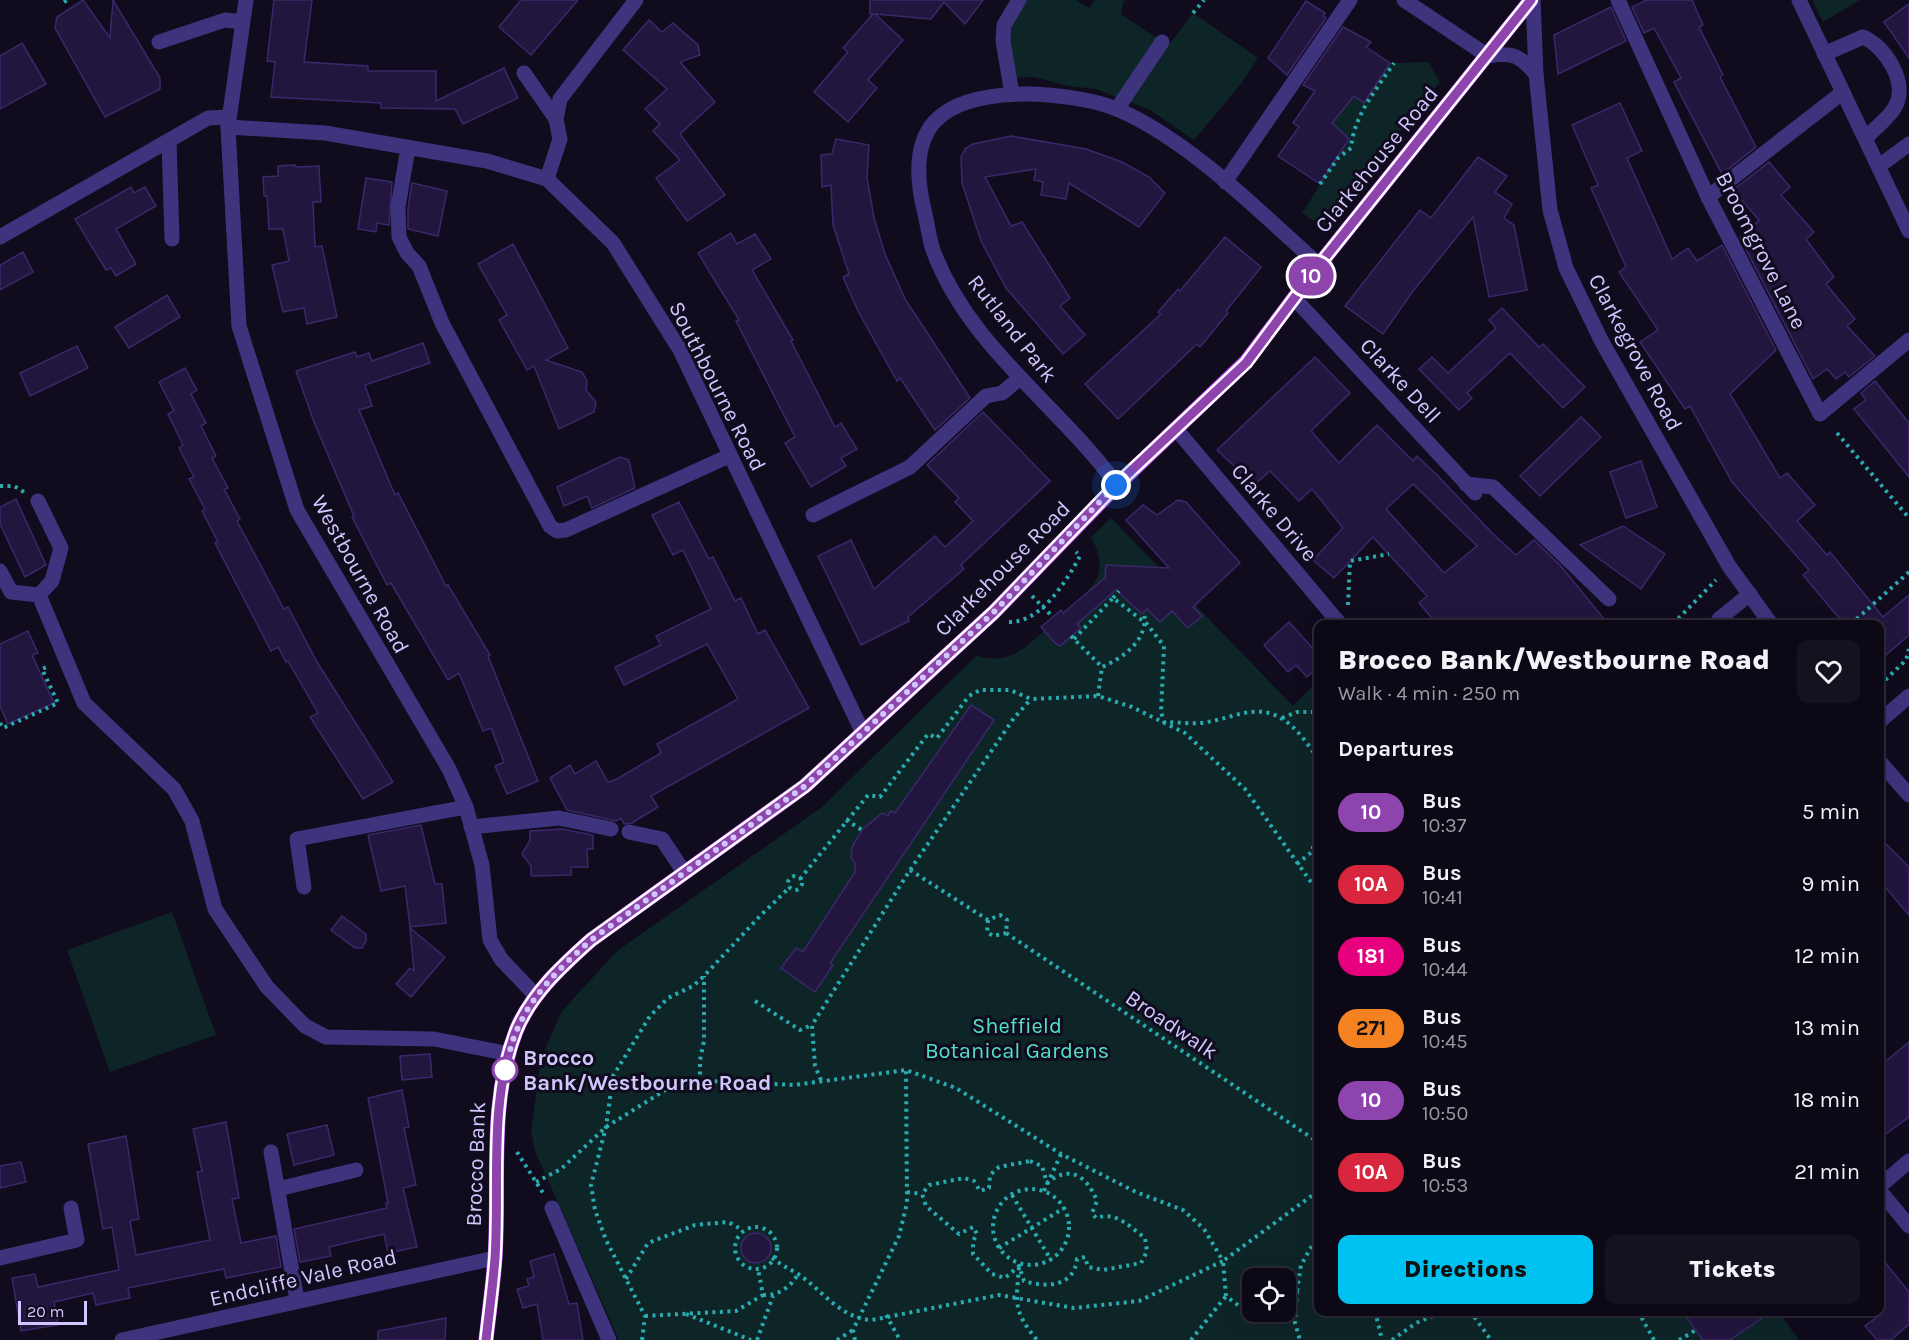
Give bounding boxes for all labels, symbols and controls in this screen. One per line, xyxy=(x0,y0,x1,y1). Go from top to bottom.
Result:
street label: Clarkehouse Road xyxy=(1310,81,1444,238)
street label: Broomgrove Lane xyxy=(1710,167,1812,334)
line badge: 10 xyxy=(1284,256,1338,296)
text: 10 xyxy=(1301,264,1321,288)
street label: Rutland Park xyxy=(962,270,1062,388)
street label: Clarkegrove Road xyxy=(1583,270,1687,435)
street label: Southbourne Road xyxy=(663,297,771,476)
street label: Clarke Dell xyxy=(1354,333,1446,429)
street label: Clarke Drive xyxy=(1226,458,1323,567)
your location xyxy=(1101,470,1131,500)
street label: Westbourne Road xyxy=(306,491,414,658)
street label: Clarkehouse Road xyxy=(930,496,1076,642)
button: heart xyxy=(1797,640,1860,703)
text: Brocco Bank/Westbourne Road xyxy=(1338,643,1770,676)
text: Walk · 4 min · 250 m xyxy=(1338,682,1520,705)
text: Departures xyxy=(1338,736,1454,762)
text: Bus xyxy=(1422,788,1462,814)
text: 5 min xyxy=(1802,799,1860,825)
text: 10 xyxy=(1361,800,1381,824)
text: 10:37 xyxy=(1422,814,1466,837)
text: Bus xyxy=(1422,860,1462,886)
text: 9 min xyxy=(1802,871,1860,897)
text: 10A xyxy=(1354,872,1388,896)
text: 10:41 xyxy=(1422,886,1463,909)
text: Bus xyxy=(1422,932,1462,958)
text: 12 min xyxy=(1794,943,1860,969)
text: 181 xyxy=(1357,944,1385,968)
text: 10:44 xyxy=(1422,958,1467,981)
street label: Broadwalk xyxy=(1120,985,1222,1065)
text: Bus xyxy=(1422,1004,1462,1030)
park label: Sheffield Botanical Gardens xyxy=(925,1013,1109,1064)
text: 13 min xyxy=(1794,1015,1860,1041)
text: 271 xyxy=(1356,1016,1386,1040)
text: 10:45 xyxy=(1422,1030,1468,1053)
place label: Brocco Bank/Westbourne Road xyxy=(523,1045,771,1096)
marker: Brocco Bank/Westbourne Road xyxy=(492,1057,518,1083)
text: Bus xyxy=(1422,1076,1462,1102)
text: 18 min xyxy=(1794,1087,1860,1113)
text: 10 xyxy=(1361,1088,1381,1112)
street label: Brocco Bank xyxy=(461,1101,491,1227)
text: 10:50 xyxy=(1422,1102,1468,1125)
text: Bus xyxy=(1422,1148,1462,1174)
text: 21 min xyxy=(1794,1159,1860,1185)
text: 10A xyxy=(1354,1160,1388,1184)
text: 10:53 xyxy=(1422,1174,1468,1197)
button: Directions xyxy=(1338,1235,1593,1304)
button: Tickets xyxy=(1605,1235,1860,1304)
street label: Endcliffe Vale Road xyxy=(207,1244,399,1312)
map controls xyxy=(1242,1268,1296,1322)
button: locate xyxy=(1242,1268,1296,1322)
scale bar xyxy=(18,1298,87,1326)
text: 20 m xyxy=(27,1302,65,1321)

